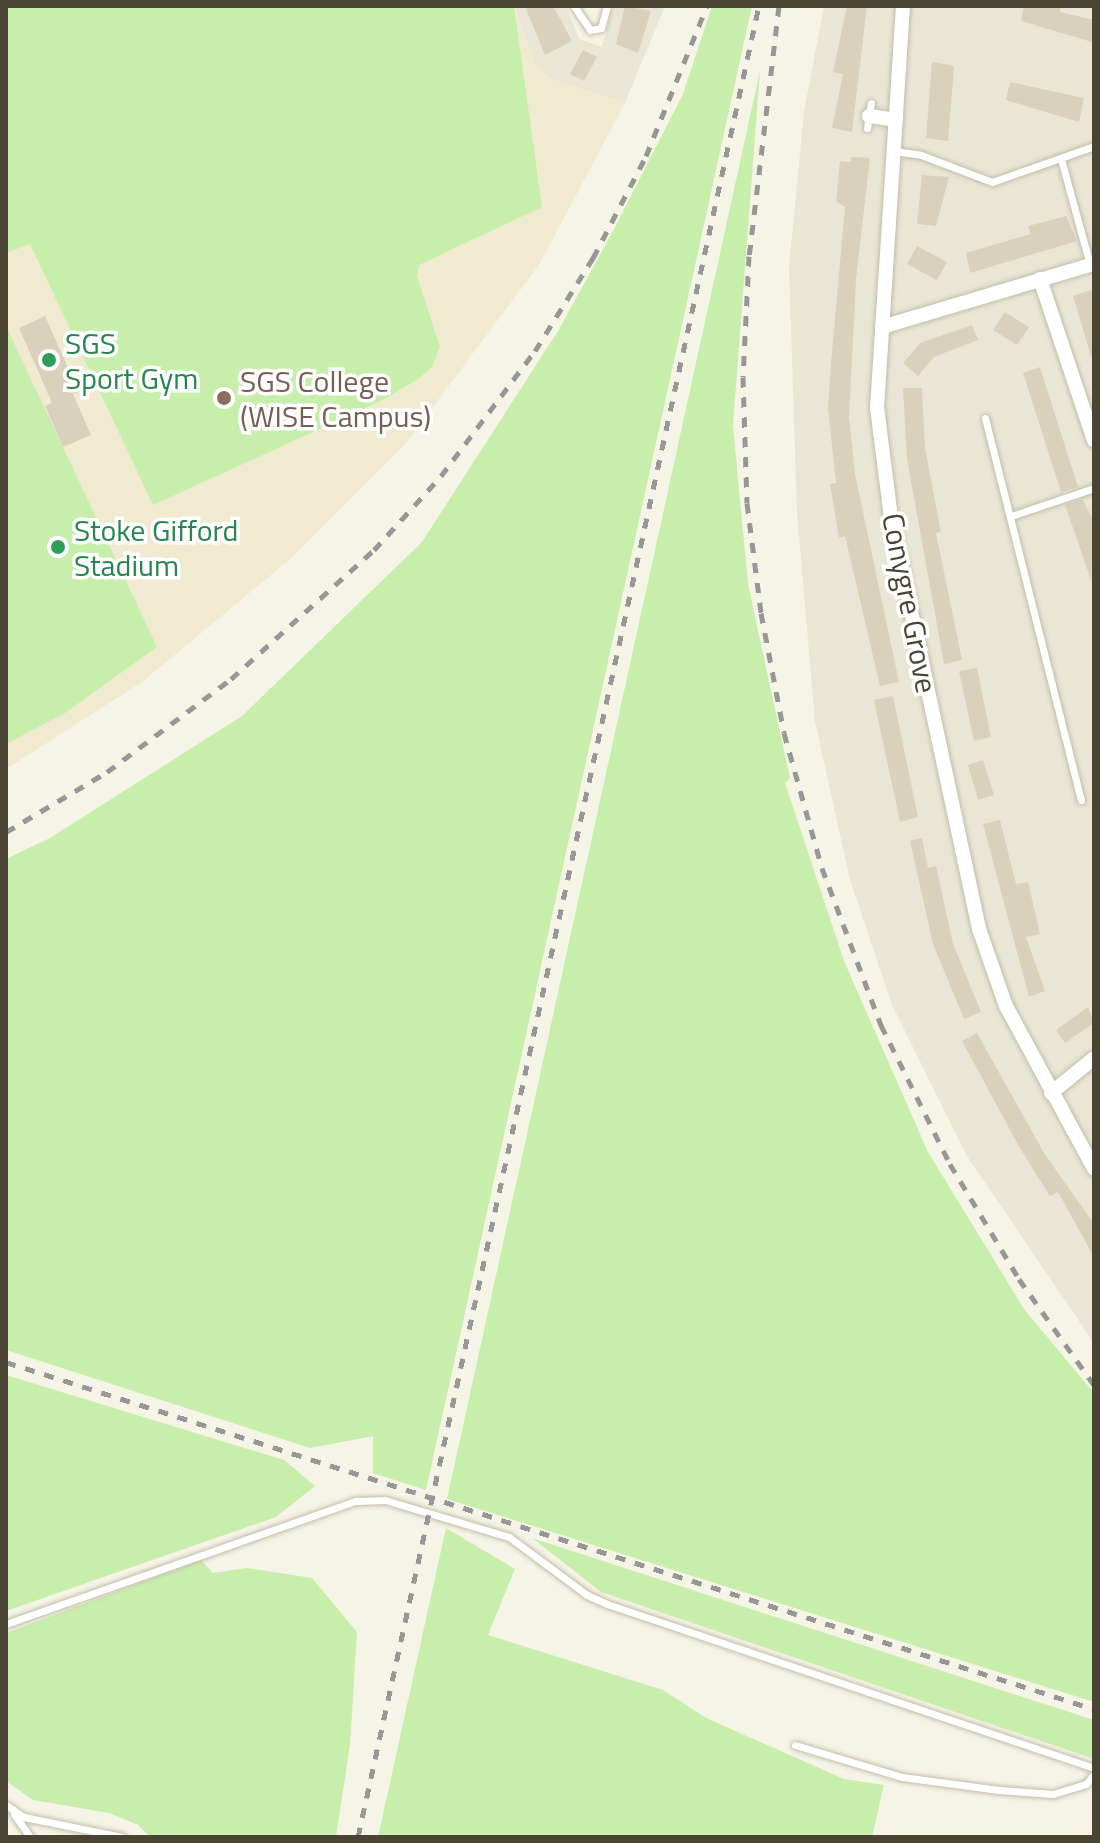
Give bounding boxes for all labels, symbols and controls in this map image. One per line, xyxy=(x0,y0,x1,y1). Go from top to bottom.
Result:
place label: SGS Sport Gym xyxy=(65,325,198,396)
marker: SGS Sport Gym xyxy=(40,351,58,369)
place label: SGS College (WISE Campus) xyxy=(240,363,431,434)
marker: SGS College (WISE Campus) xyxy=(215,389,233,407)
street label: Conygre Grove xyxy=(875,510,945,696)
place label: Stoke Gifford Stadium xyxy=(74,512,238,582)
marker: Stoke Gifford Stadium xyxy=(49,538,67,556)

